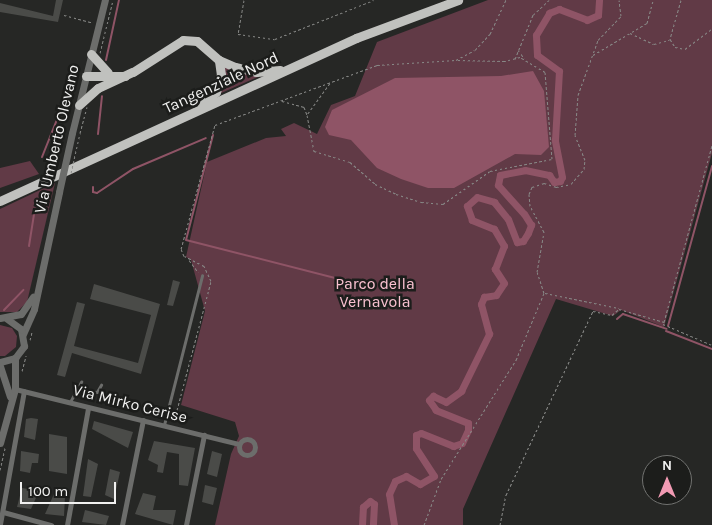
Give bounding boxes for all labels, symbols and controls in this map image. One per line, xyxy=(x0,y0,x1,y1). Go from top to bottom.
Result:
street label: Tangenziale Nord xyxy=(160,48,282,118)
street label: Via Umberto Olevano xyxy=(31,63,83,215)
park label: Parco della Vernavola xyxy=(335,274,415,312)
street label: Via Mirko Cerise xyxy=(71,381,189,427)
north arrow xyxy=(642,455,692,505)
text: N xyxy=(662,457,672,474)
scale bar xyxy=(22,472,119,504)
text: 100 m xyxy=(28,482,68,500)

